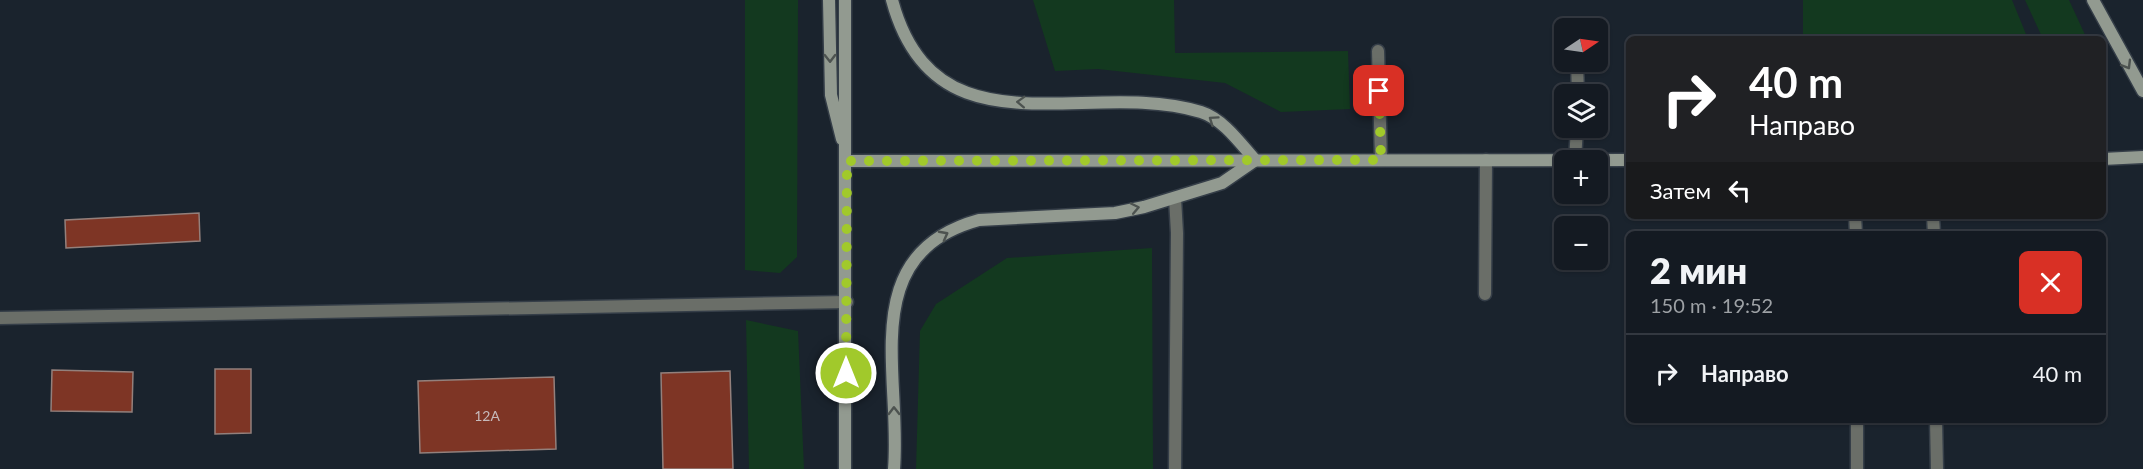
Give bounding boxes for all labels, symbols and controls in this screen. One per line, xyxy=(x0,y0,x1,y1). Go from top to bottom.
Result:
north arrow xyxy=(1554,18,1608,72)
map controls xyxy=(1554,18,1608,270)
one-way arrow xyxy=(824,54,837,63)
text: 40 m xyxy=(1749,57,1843,107)
one-way arrow xyxy=(2119,59,2131,69)
icon: right xyxy=(1650,60,1728,138)
pin xyxy=(1353,65,1404,116)
icon: arrive xyxy=(1362,74,1395,107)
button: layers xyxy=(1554,84,1608,138)
one-way arrow xyxy=(1016,96,1025,109)
text: Направо xyxy=(1749,108,1855,141)
one-way arrow xyxy=(1209,116,1220,127)
button: + xyxy=(1554,150,1608,204)
icon: left xyxy=(1723,174,1756,207)
text: Затем xyxy=(1650,177,1711,204)
one-way arrow xyxy=(1130,203,1140,216)
button: − xyxy=(1554,216,1608,270)
one-way arrow xyxy=(938,231,948,242)
text: 2 мин xyxy=(1650,248,1747,292)
button: close xyxy=(2019,251,2082,314)
text: 150 m · 19:52 xyxy=(1650,293,1773,317)
position arrow xyxy=(814,341,878,405)
icon: right xyxy=(1650,357,1683,390)
text: Направо xyxy=(1701,360,1789,387)
text: 40 m xyxy=(2033,360,2082,387)
one-way arrow xyxy=(888,406,900,415)
house number: 12А xyxy=(474,407,500,424)

